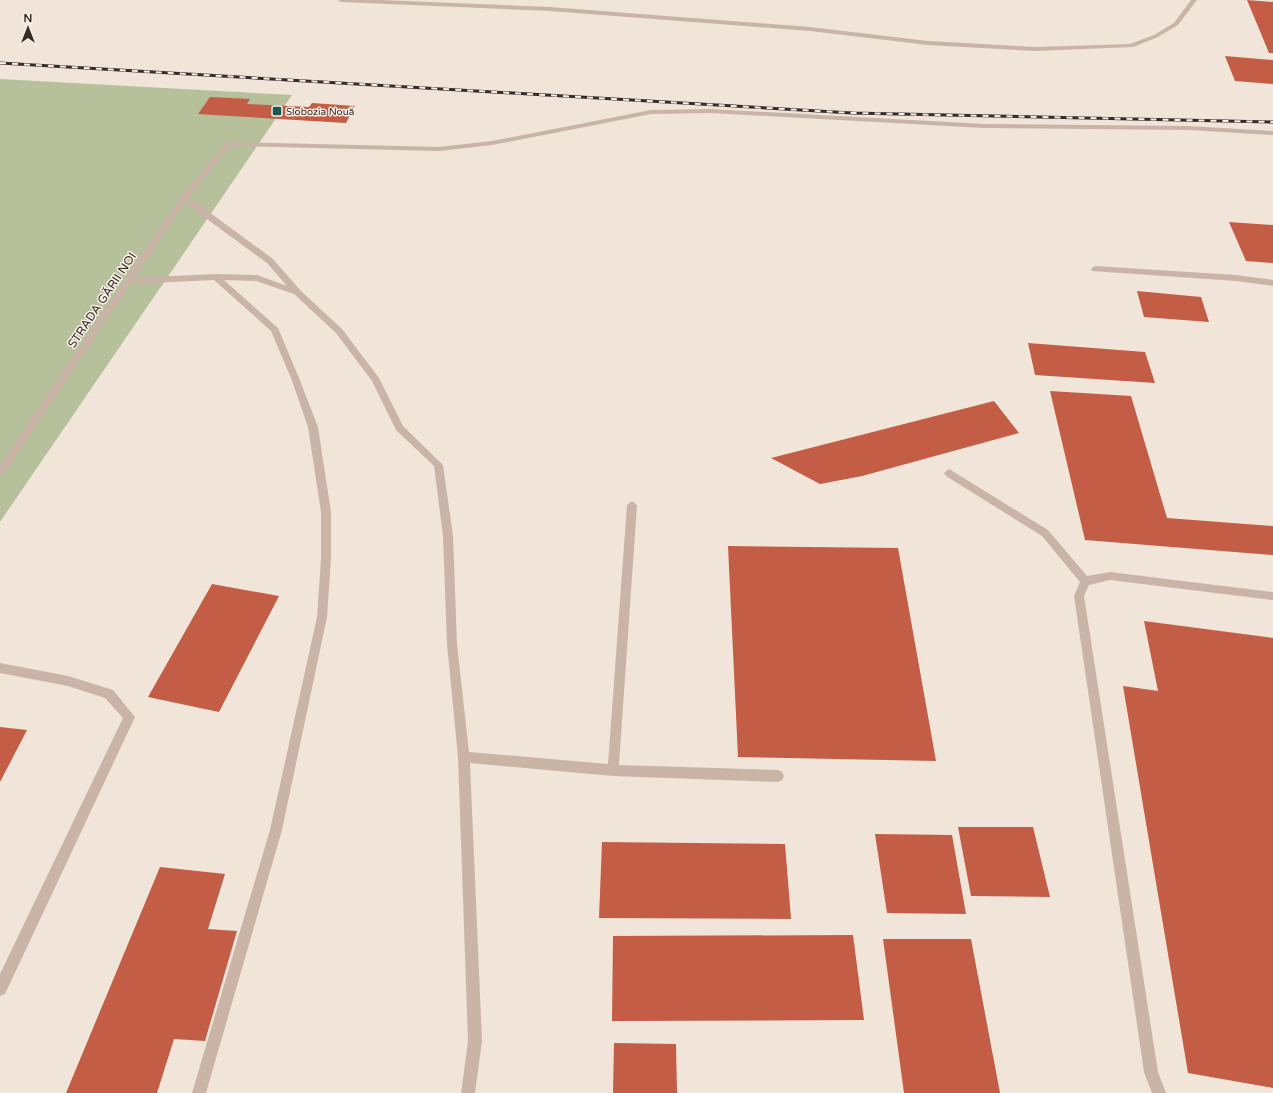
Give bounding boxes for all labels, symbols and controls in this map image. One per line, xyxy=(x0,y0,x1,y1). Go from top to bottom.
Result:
north arrow xyxy=(8,8,48,48)
text: N xyxy=(24,12,32,25)
marker: Slobozia Nouă xyxy=(271,105,283,117)
place label: Slobozia Nouă xyxy=(286,106,354,118)
street label: STRADA GĂRII NOI xyxy=(65,250,139,350)

